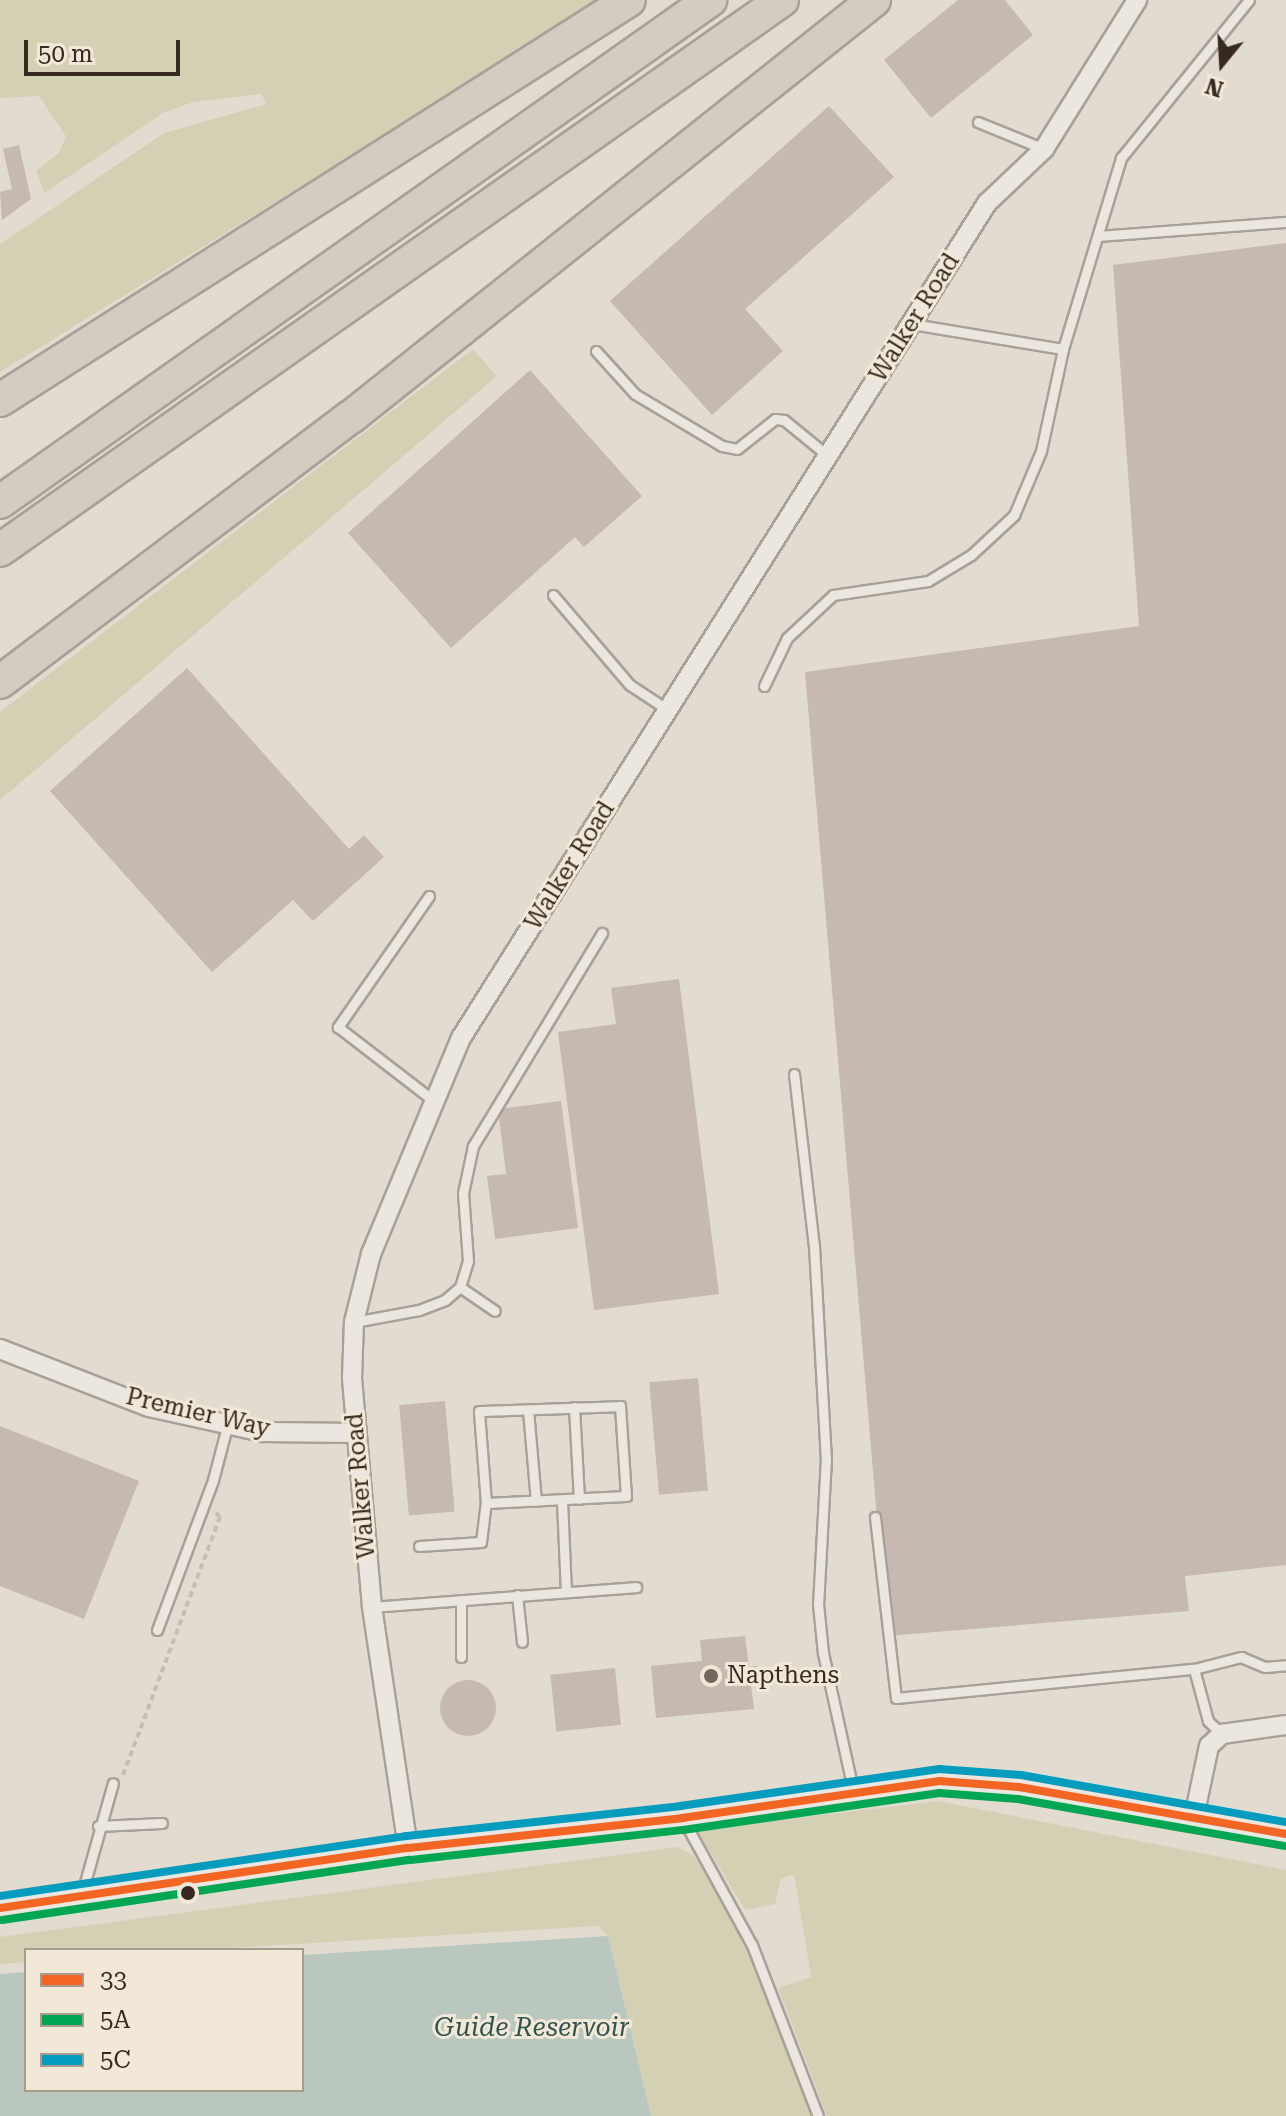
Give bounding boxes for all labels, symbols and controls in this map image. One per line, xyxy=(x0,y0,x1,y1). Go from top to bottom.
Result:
scale bar xyxy=(28,24,184,74)
north arrow xyxy=(1182,24,1262,104)
text: 50 m xyxy=(38,40,93,68)
text: N xyxy=(1203,73,1226,102)
street label: Walker Road xyxy=(864,248,966,388)
street label: Walker Road xyxy=(519,796,621,936)
street label: Premier Way xyxy=(123,1382,273,1444)
street label: Walker Road xyxy=(340,1412,382,1560)
place label: Napthens xyxy=(727,1662,839,1690)
marker: Napthens xyxy=(702,1667,720,1685)
unlabelled marker xyxy=(180,1885,196,1901)
legend xyxy=(24,1948,304,2092)
text: 33 xyxy=(100,1966,127,1994)
text: 5A xyxy=(100,2006,130,2034)
water label: Guide Reservoir xyxy=(434,2012,630,2044)
text: 5C xyxy=(100,2046,131,2074)

